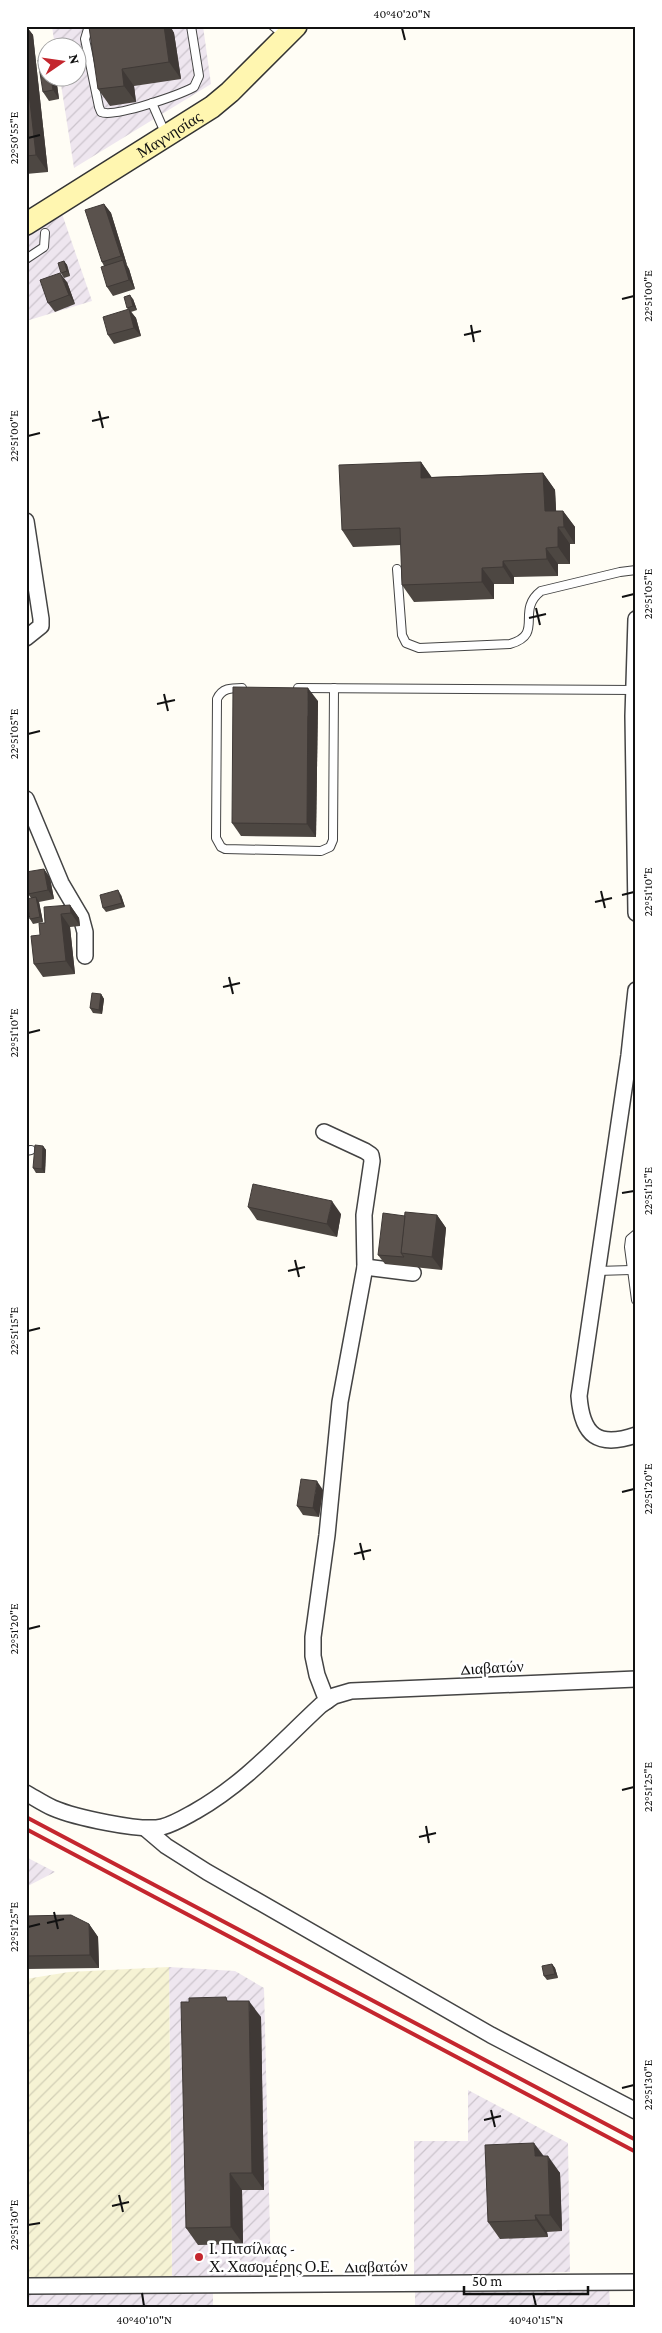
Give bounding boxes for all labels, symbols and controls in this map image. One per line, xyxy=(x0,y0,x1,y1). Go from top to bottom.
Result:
text: 40°40'20"N xyxy=(373,7,431,21)
north arrow xyxy=(38,38,88,88)
text: N xyxy=(66,53,84,66)
street label: Μαγνησίας xyxy=(134,107,205,161)
text: 22°50'55"E xyxy=(7,111,21,164)
text: 22°51'00"E xyxy=(641,270,655,322)
text: 22°51'00"E xyxy=(7,410,21,462)
text: 22°51'05"E xyxy=(641,568,655,619)
text: 22°51'05"E xyxy=(7,708,21,759)
text: 22°51'10"E xyxy=(641,867,655,917)
text: 22°51'10"E xyxy=(7,1008,21,1058)
text: 22°51'15"E xyxy=(641,1166,655,1215)
text: 22°51'15"E xyxy=(7,1306,21,1355)
text: 22°51'20"E xyxy=(641,1463,655,1514)
text: 22°51'20"E xyxy=(7,1603,21,1654)
street label: Διαβατών xyxy=(460,1657,524,1679)
text: 22°51'25"E xyxy=(641,1762,655,1812)
text: 22°51'25"E xyxy=(7,1902,21,1952)
text: 22°51'30"E xyxy=(641,2059,655,2110)
text: 22°51'30"E xyxy=(7,2199,21,2250)
place label: Ι. Πιτσίλκας - Χ. Χασομέρης Ο.Ε. xyxy=(209,2240,333,2276)
marker: Ι. Πιτσίλκας - Χ. Χασομέρης Ο.Ε. xyxy=(193,2251,205,2263)
street label: Διαβατών xyxy=(344,2257,408,2277)
scale bar xyxy=(464,2263,588,2295)
text: 50 m xyxy=(472,2273,502,2289)
text: 40°40'10"N xyxy=(116,2313,172,2327)
text: 40°40'15"N xyxy=(509,2313,563,2327)

